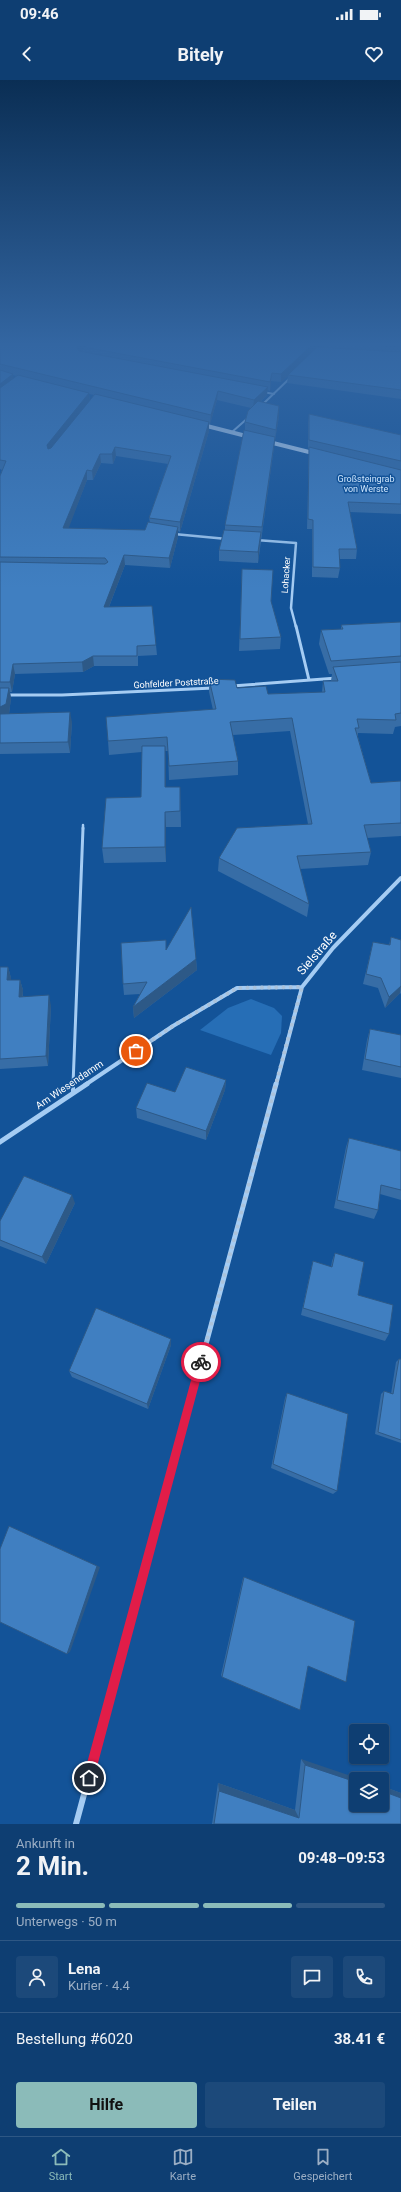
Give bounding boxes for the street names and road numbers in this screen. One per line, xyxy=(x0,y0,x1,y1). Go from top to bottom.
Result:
street label: Lohacker xyxy=(280,556,292,594)
street label: Gohfelder Poststraße xyxy=(133,676,219,690)
street label: Sielstraße xyxy=(294,928,340,978)
street label: Am Wiesendamm xyxy=(33,1058,105,1111)

